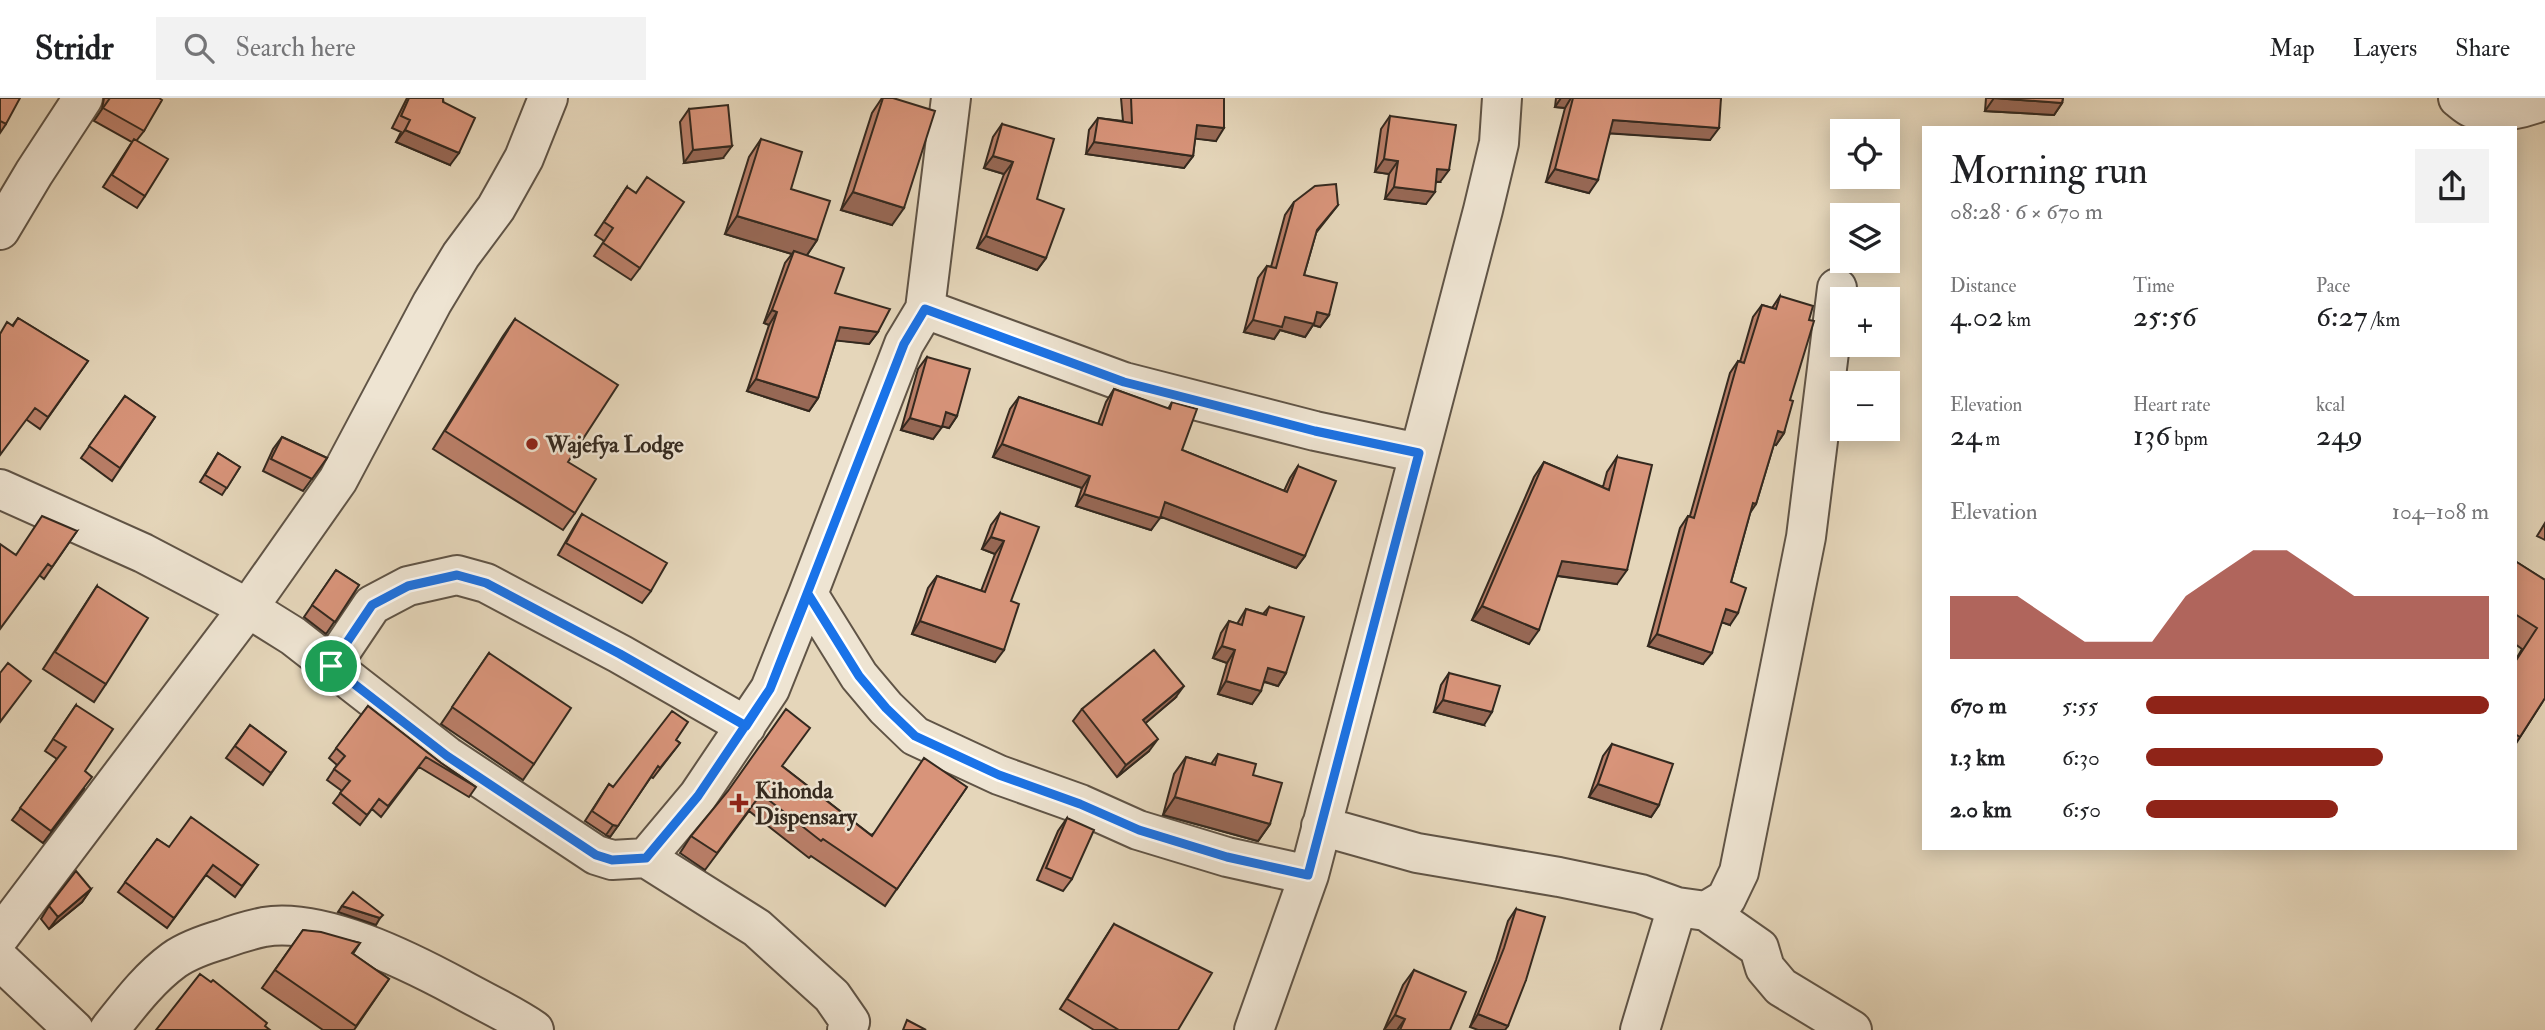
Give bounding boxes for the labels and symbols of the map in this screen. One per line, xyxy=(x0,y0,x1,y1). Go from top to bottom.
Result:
place label: Wajefya Lodge xyxy=(545,430,684,460)
marker: Wajefya Lodge xyxy=(524,436,540,452)
pin xyxy=(301,636,361,696)
place label: Kihonda Dispensary xyxy=(755,776,858,832)
marker: Kihonda Dispensary xyxy=(729,793,749,813)

